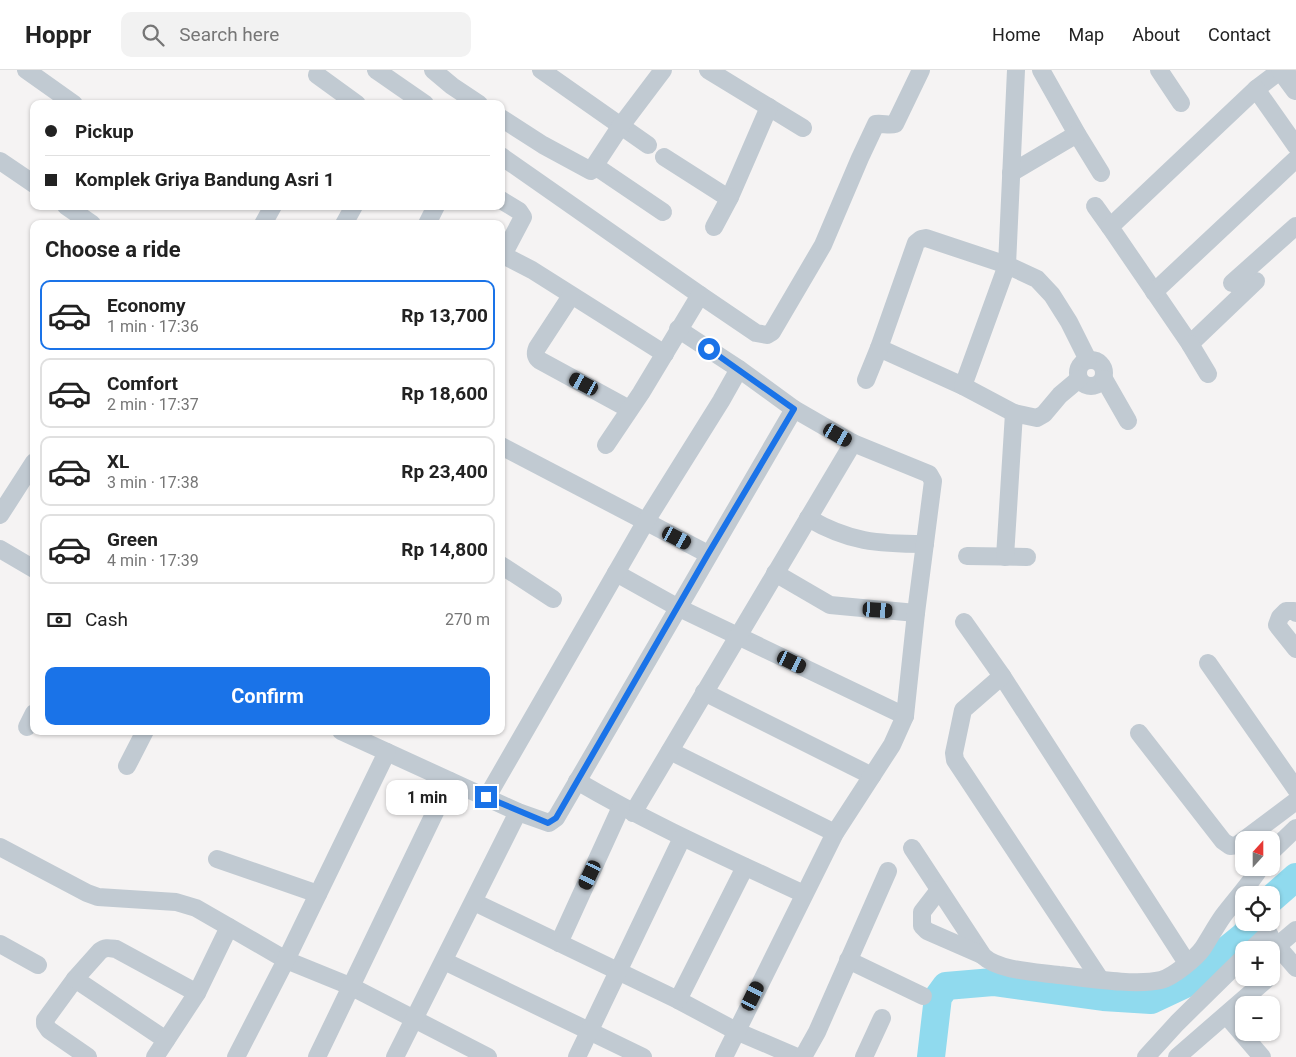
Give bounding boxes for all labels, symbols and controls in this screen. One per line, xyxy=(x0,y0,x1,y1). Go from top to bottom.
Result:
search box xyxy=(121,12,471,57)
text: Hoppr xyxy=(25,21,91,49)
icon: search xyxy=(139,21,167,49)
text: Search here xyxy=(179,23,279,46)
text: Home xyxy=(992,24,1041,45)
text: Map xyxy=(1069,24,1104,45)
text: About xyxy=(1132,24,1180,45)
text: Contact xyxy=(1208,24,1271,45)
text: Pickup xyxy=(75,120,134,143)
text: Komplek Griya Bandung Asri 1 xyxy=(75,168,335,191)
text: Choose a ride xyxy=(45,237,181,262)
icon: car xyxy=(47,293,92,338)
text: Economy xyxy=(107,294,186,317)
text: Rp 13,700 xyxy=(401,304,488,327)
text: 1 min · 17:36 xyxy=(107,317,199,336)
route start xyxy=(698,338,720,360)
car xyxy=(567,370,600,398)
icon: car xyxy=(47,371,92,416)
text: Comfort xyxy=(107,372,178,395)
text: Rp 18,600 xyxy=(401,382,488,405)
text: 2 min · 17:37 xyxy=(107,395,199,414)
car xyxy=(821,421,854,449)
icon: car xyxy=(47,449,92,494)
text: XL xyxy=(107,450,129,473)
text: Rp 23,400 xyxy=(401,460,488,483)
text: 3 min · 17:38 xyxy=(107,473,199,492)
car xyxy=(660,524,693,552)
icon: car xyxy=(47,527,92,572)
text: Green xyxy=(107,528,158,551)
text: Rp 14,800 xyxy=(401,538,488,561)
text: 4 min · 17:39 xyxy=(107,551,199,570)
car xyxy=(862,601,893,619)
icon: cash xyxy=(45,606,73,634)
text: Cash xyxy=(85,608,128,631)
text: 270 m xyxy=(445,610,490,629)
car xyxy=(775,649,808,675)
button: Confirm xyxy=(45,667,490,725)
callout: 1 min xyxy=(386,780,468,814)
route end xyxy=(475,786,497,808)
text: 1 min xyxy=(407,788,447,807)
north arrow xyxy=(1235,831,1280,876)
map controls xyxy=(1235,831,1280,1041)
car xyxy=(576,858,603,892)
button: locate xyxy=(1235,886,1280,931)
button: + xyxy=(1235,941,1280,986)
car xyxy=(739,979,766,1013)
button: − xyxy=(1235,996,1280,1041)

